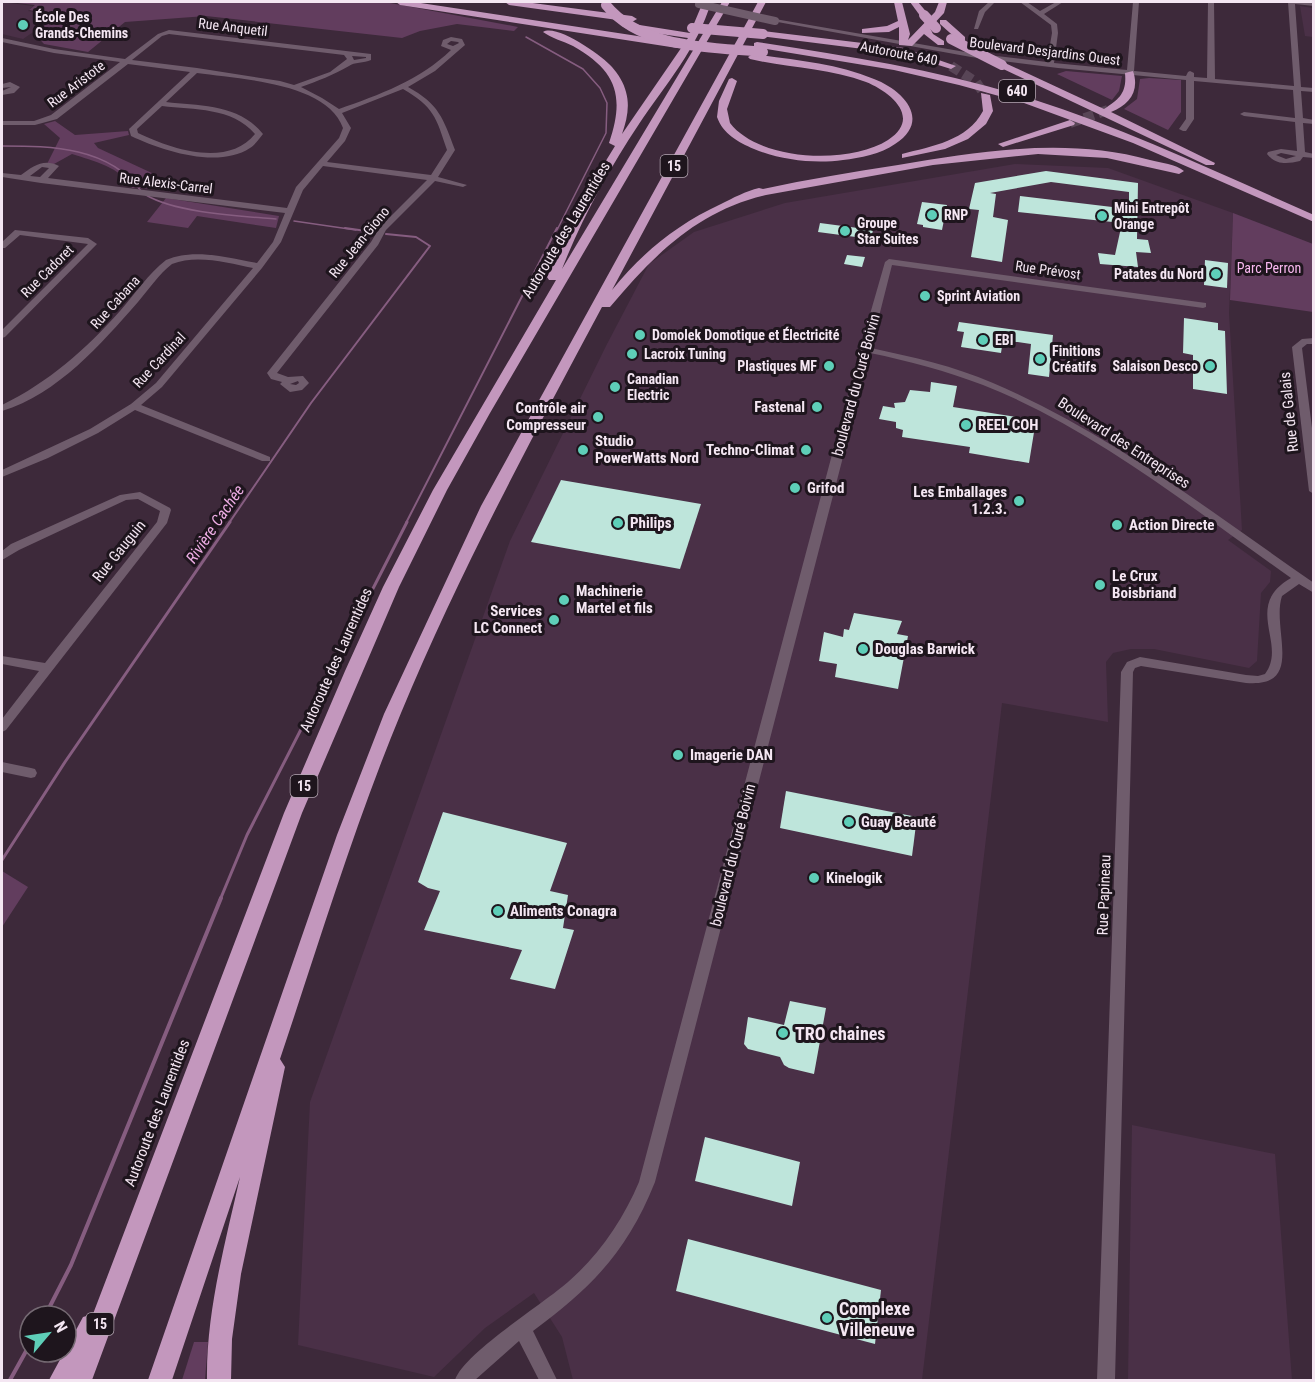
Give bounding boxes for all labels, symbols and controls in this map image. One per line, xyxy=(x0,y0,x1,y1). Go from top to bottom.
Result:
place label: École Des Grands-Chemins xyxy=(35,8,128,41)
street label: Rue Anquetil xyxy=(197,15,269,39)
marker: École Des Grands-Chemins xyxy=(16,18,30,32)
street label: Boulevard Desjardins Ouest xyxy=(969,34,1121,68)
street label: Autoroute 640 xyxy=(859,38,939,68)
street label: Rue Aristote xyxy=(44,57,108,111)
road number: 640 xyxy=(999,80,1035,102)
road number: 15 xyxy=(660,155,688,177)
street label: Autoroute des Laurentides xyxy=(518,158,614,302)
street label: Rue Alexis-Carrel xyxy=(118,169,214,197)
place label: Mini Entrepôt Orange xyxy=(1114,200,1189,232)
street label: Rue Jean-Giono xyxy=(326,203,392,281)
place label: RNP xyxy=(944,207,968,223)
marker: RNP xyxy=(925,208,939,222)
marker: Mini Entrepôt Orange xyxy=(1095,209,1109,223)
place label: Groupe Star Suites xyxy=(857,215,919,247)
marker: Groupe Star Suites xyxy=(838,224,852,238)
street label: Rue Cadoret xyxy=(18,242,76,300)
street label: Rue Prévost xyxy=(1014,257,1082,283)
park label: Parc Perron xyxy=(1237,260,1301,276)
place label: Patates du Nord xyxy=(1114,266,1204,282)
marker: Patates du Nord xyxy=(1209,267,1223,281)
street label: Rue Cabana xyxy=(87,272,143,332)
place label: Sprint Aviation xyxy=(937,288,1020,304)
marker: Sprint Aviation xyxy=(918,289,932,303)
street label: boulevard du Curé Boivin xyxy=(828,312,884,458)
place label: Domolek Domotique et Électricité xyxy=(652,326,840,343)
marker: Domolek Domotique et Électricité xyxy=(633,328,647,342)
street label: Rue Cardinal xyxy=(129,329,189,391)
place label: EBI xyxy=(995,332,1014,348)
marker: EBI xyxy=(976,333,990,347)
place label: Finitions Créatifs xyxy=(1052,343,1101,375)
place label: Lacroix Tuning xyxy=(644,346,726,362)
marker: Lacroix Tuning xyxy=(625,347,639,361)
marker: Finitions Créatifs xyxy=(1033,352,1047,366)
place label: Plastiques MF xyxy=(737,358,817,374)
place label: Salaison Desco xyxy=(1112,358,1198,374)
marker: Plastiques MF xyxy=(822,359,836,373)
marker: Salaison Desco xyxy=(1203,359,1217,373)
place label: Canadian Electric xyxy=(627,371,679,403)
street label: Rue de Galais xyxy=(1276,371,1302,453)
marker: Canadian Electric xyxy=(608,380,622,394)
street label: Boulevard des Entreprises xyxy=(1055,394,1193,492)
place label: Fastenal xyxy=(754,398,805,416)
place label: Contrôle air Compresseur xyxy=(506,399,586,434)
marker: Fastenal xyxy=(810,400,824,414)
marker: Contrôle air Compresseur xyxy=(591,410,605,424)
place label: REEL COH xyxy=(978,416,1038,434)
marker: REEL COH xyxy=(959,418,973,432)
place label: Studio PowerWatts Nord xyxy=(595,432,699,467)
place label: Techno-Climat xyxy=(706,441,794,459)
marker: Studio PowerWatts Nord xyxy=(576,443,590,457)
marker: Techno-Climat xyxy=(799,443,813,457)
place label: Grifod xyxy=(807,479,844,497)
water label: Rivière Cachée xyxy=(182,481,248,567)
marker: Grifod xyxy=(788,481,802,495)
place label: Les Emballages 1.2.3. xyxy=(913,483,1007,518)
marker: Les Emballages 1.2.3. xyxy=(1012,494,1026,508)
place label: Philips xyxy=(630,514,672,532)
street label: Rue Gauguin xyxy=(89,516,149,586)
marker: Philips xyxy=(611,516,625,530)
place label: Action Directe xyxy=(1129,516,1214,534)
marker: Action Directe xyxy=(1110,518,1124,532)
place label: Le Crux Boisbriand xyxy=(1112,567,1177,602)
marker: Le Crux Boisbriand xyxy=(1093,578,1107,592)
place label: Machinerie Martel et fils xyxy=(576,582,653,617)
street label: Autoroute des Laurentides xyxy=(296,585,376,735)
marker: Machinerie Martel et fils xyxy=(557,593,571,607)
place label: Services LC Connect xyxy=(474,602,542,637)
marker: Services LC Connect xyxy=(547,613,561,627)
place label: Douglas Barwick xyxy=(875,640,976,658)
marker: Douglas Barwick xyxy=(856,642,870,656)
place label: Imagerie DAN xyxy=(690,746,773,764)
marker: Imagerie DAN xyxy=(671,748,685,762)
road number: 15 xyxy=(290,775,318,797)
street label: boulevard du Curé Boivin xyxy=(707,782,759,928)
place label: Guay Beauté xyxy=(861,813,936,831)
marker: Guay Beauté xyxy=(842,815,856,829)
street label: Rue Papineau xyxy=(1094,854,1114,936)
place label: Kinelogik xyxy=(826,869,883,887)
marker: Kinelogik xyxy=(807,871,821,885)
place label: Aliments Conagra xyxy=(510,902,617,920)
marker: Aliments Conagra xyxy=(491,904,505,918)
place label: TRO chaines xyxy=(795,1023,886,1044)
marker: TRO chaines xyxy=(776,1026,790,1040)
street label: Autoroute des Laurentides xyxy=(121,1037,193,1189)
place label: Complexe Villeneuve xyxy=(839,1298,915,1340)
north arrow xyxy=(18,1304,78,1364)
marker: Complexe Villeneuve xyxy=(820,1311,834,1325)
road number: 15 xyxy=(86,1313,114,1335)
text: N xyxy=(50,1318,71,1336)

